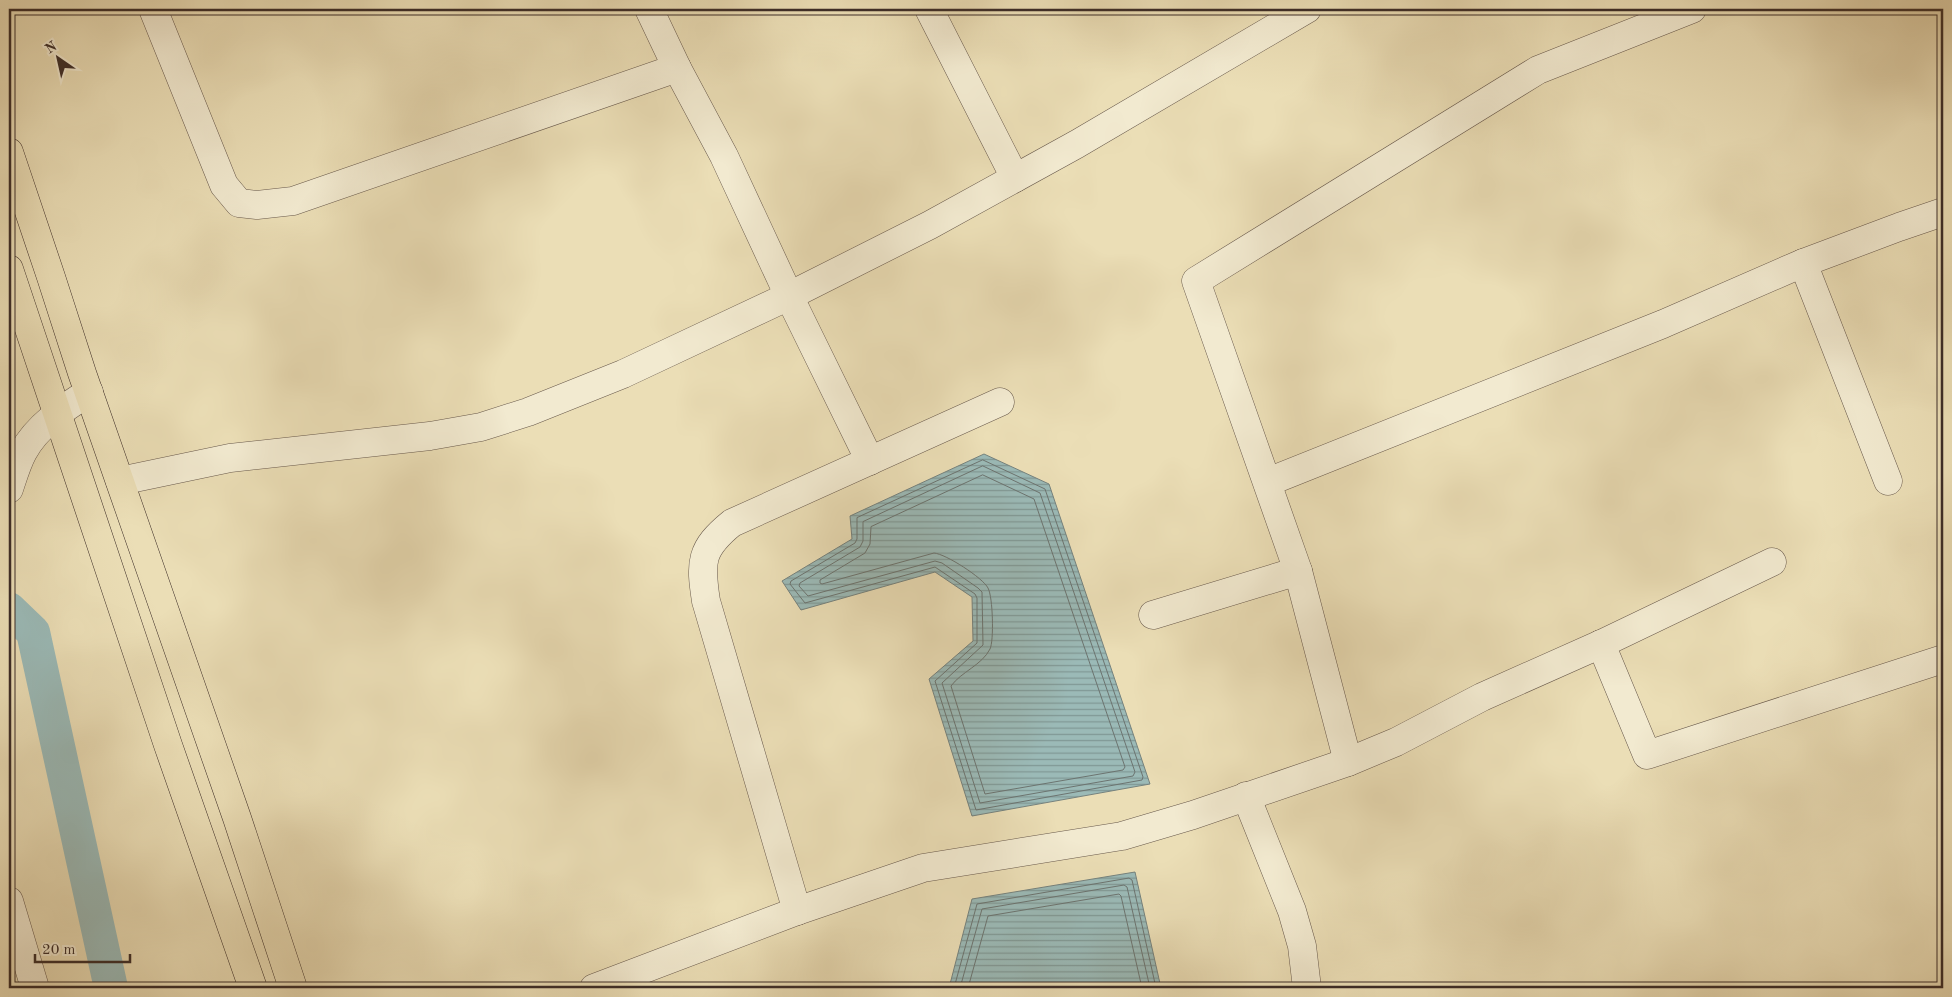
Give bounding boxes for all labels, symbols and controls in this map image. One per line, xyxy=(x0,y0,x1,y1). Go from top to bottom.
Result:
north arrow xyxy=(32,32,82,82)
text: N xyxy=(43,39,60,57)
scale bar xyxy=(35,932,130,964)
text: 20 m xyxy=(42,943,76,958)

